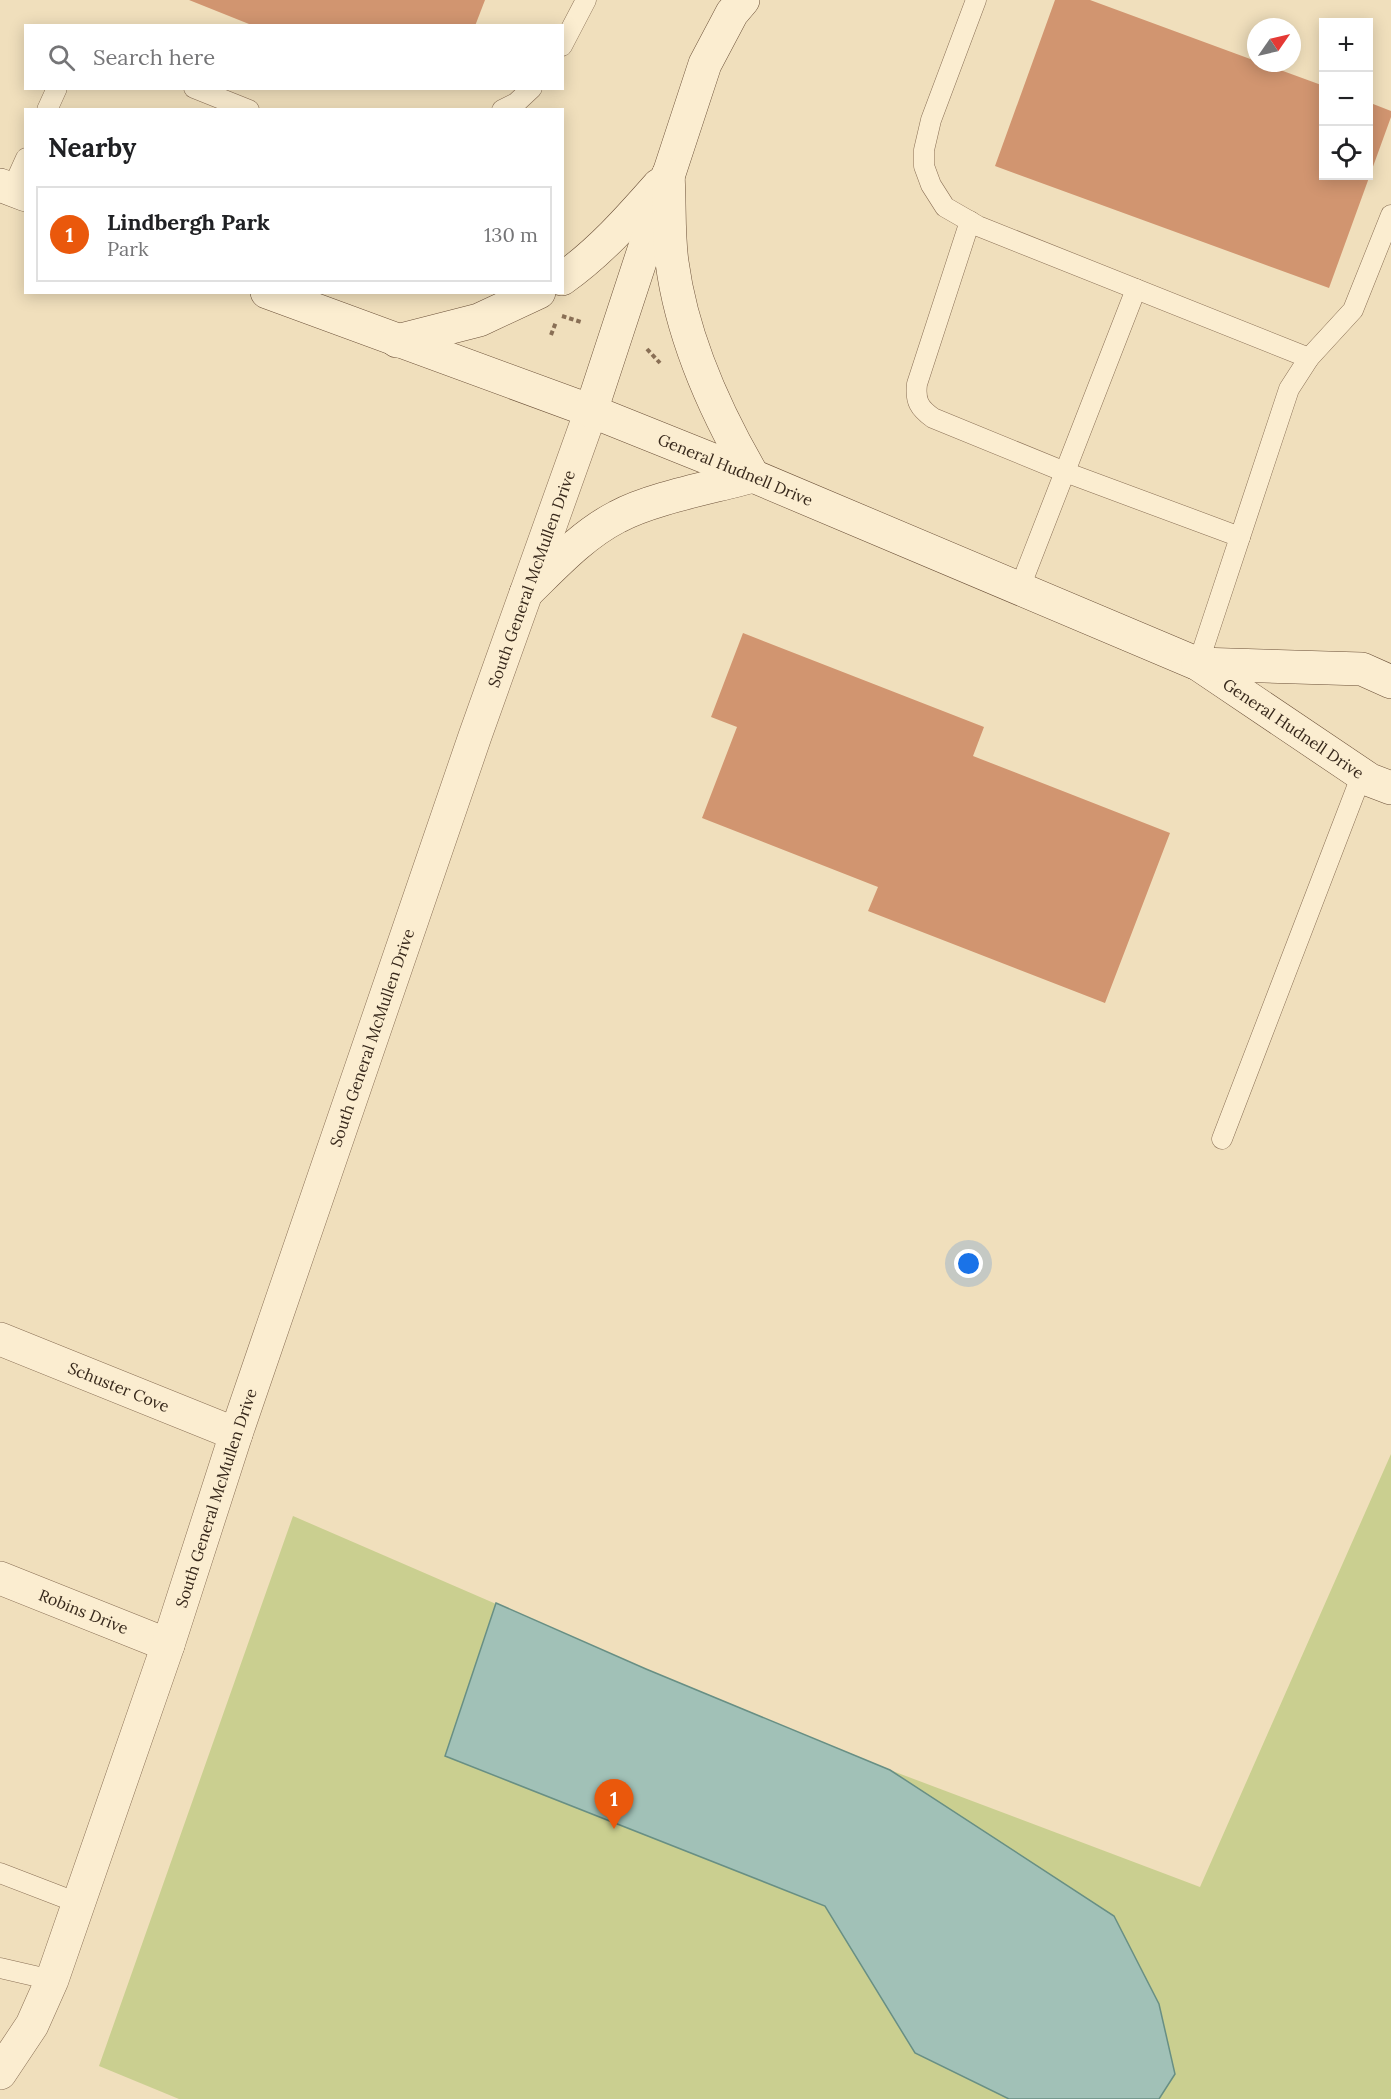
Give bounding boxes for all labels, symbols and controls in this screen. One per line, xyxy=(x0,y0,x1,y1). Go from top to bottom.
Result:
north arrow xyxy=(1247,18,1301,72)
map controls xyxy=(1319,18,1373,180)
button: + xyxy=(1319,18,1373,72)
search box xyxy=(24,24,564,90)
icon: search xyxy=(45,41,78,74)
text: Search here xyxy=(93,43,215,71)
button: − xyxy=(1319,72,1373,126)
button: locate xyxy=(1319,126,1373,180)
text: Nearby xyxy=(48,131,136,164)
text: Lindbergh Park xyxy=(107,208,270,236)
text: 1 xyxy=(65,222,74,247)
text: 130 m xyxy=(484,222,538,247)
text: Park xyxy=(107,236,149,261)
street label: General Hudnell Drive xyxy=(655,429,816,510)
street label: South General McMullen Drive xyxy=(483,467,579,690)
street label: General Hudnell Drive xyxy=(1219,674,1368,783)
street label: South General McMullen Drive xyxy=(325,926,418,1150)
your location xyxy=(954,1249,983,1278)
street label: Schuster Cove xyxy=(65,1357,173,1416)
street label: South General McMullen Drive xyxy=(171,1385,261,1610)
street label: Robins Drive xyxy=(36,1585,132,1638)
pin: 1 xyxy=(594,1780,634,1829)

